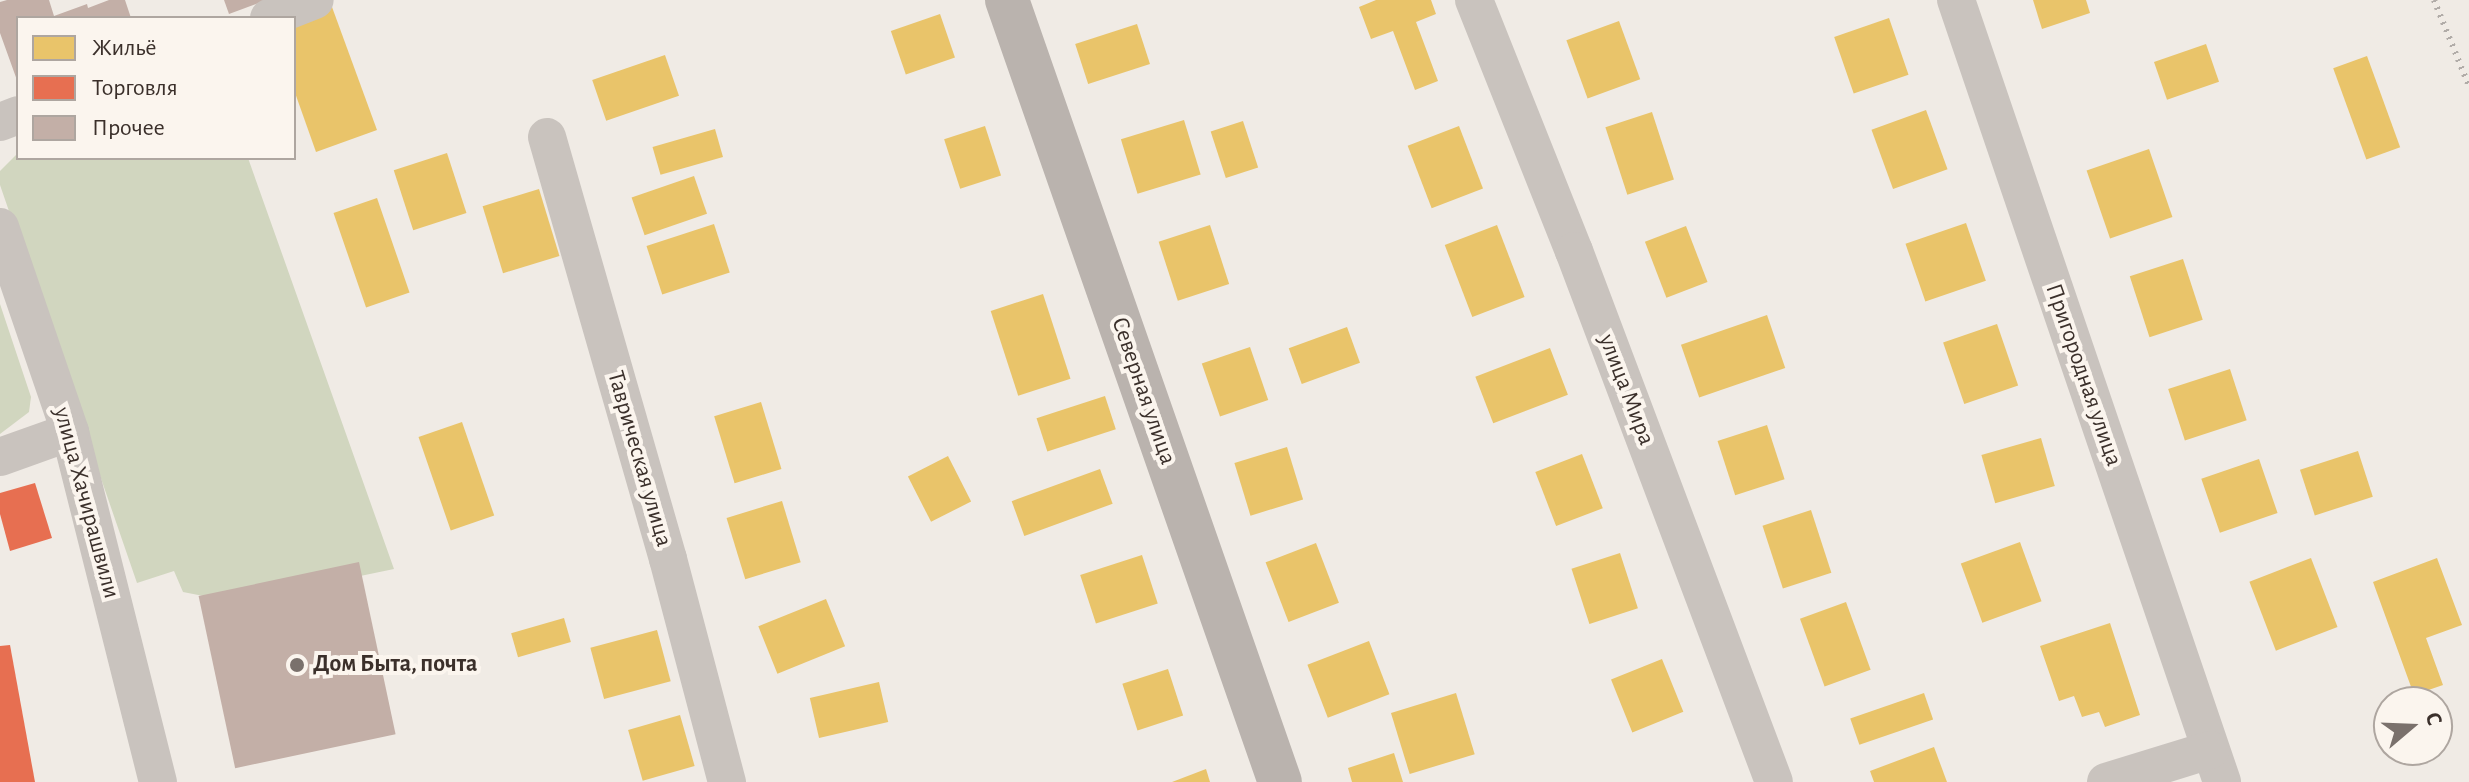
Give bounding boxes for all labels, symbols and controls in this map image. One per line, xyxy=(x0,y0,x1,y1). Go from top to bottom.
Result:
legend xyxy=(16,16,296,160)
text: Жильё xyxy=(92,36,157,60)
text: Торговля xyxy=(92,76,178,100)
text: Прочее xyxy=(92,116,165,140)
street label: Пригородная улица xyxy=(2038,280,2128,470)
street label: Северная улица xyxy=(1104,314,1182,468)
street label: улица Мира xyxy=(1592,330,1660,450)
street label: Таврическая улица xyxy=(600,368,678,550)
street label: улица Хачирашвили xyxy=(47,404,125,602)
place label: Дом Быта, почта xyxy=(313,651,477,679)
marker: Дом Быта, почта xyxy=(288,656,306,674)
north arrow xyxy=(2373,686,2453,766)
text: С xyxy=(2421,709,2446,728)

